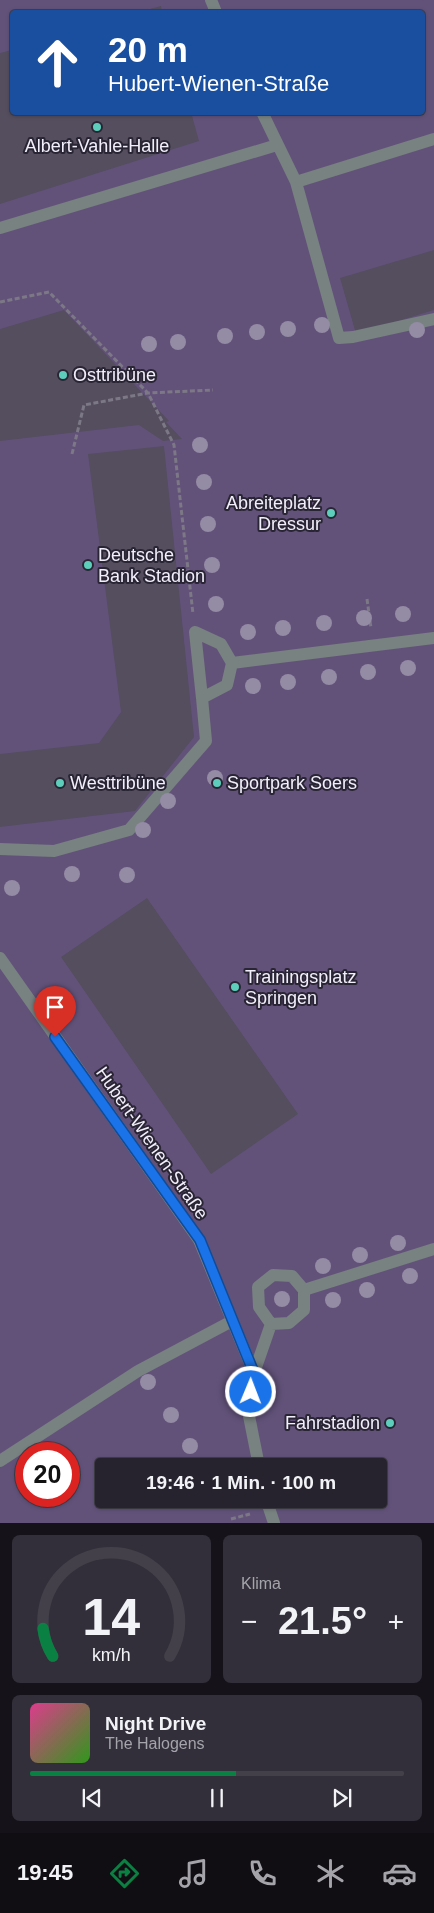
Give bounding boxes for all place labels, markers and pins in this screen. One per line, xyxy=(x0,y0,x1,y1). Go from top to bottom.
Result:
marker: Albert-Vahle-Halle xyxy=(91,121,103,133)
place label: Albert-Vahle-Halle xyxy=(25,136,169,156)
place label: Osttribüne xyxy=(73,365,156,385)
marker: Osttribüne xyxy=(57,369,69,381)
place label: Abreiteplatz Dressur xyxy=(226,493,321,534)
marker: Abreiteplatz Dressur xyxy=(325,507,337,519)
place label: Deutsche Bank Stadion xyxy=(98,545,205,586)
marker: Deutsche Bank Stadion xyxy=(82,559,94,571)
place label: Westtribüne xyxy=(70,773,166,793)
place label: Sportpark Soers xyxy=(227,773,357,793)
marker: Westtribüne xyxy=(54,777,66,789)
marker: Sportpark Soers xyxy=(211,777,223,789)
place label: Trainingsplatz Springen xyxy=(245,967,356,1008)
marker: Trainingsplatz Springen xyxy=(229,981,241,993)
pin xyxy=(34,986,76,1037)
place label: Fahrstadion xyxy=(285,1413,380,1433)
marker: Fahrstadion xyxy=(384,1417,396,1429)

